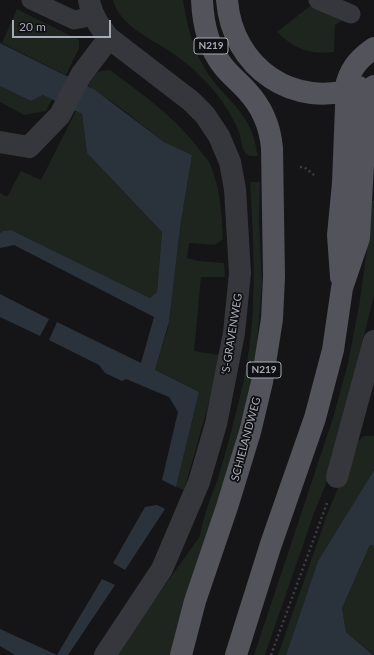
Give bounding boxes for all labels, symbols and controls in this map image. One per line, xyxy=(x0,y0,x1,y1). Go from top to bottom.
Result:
scale bar xyxy=(14,12,113,38)
text: 20 m xyxy=(19,19,46,34)
road number: N219 xyxy=(194,38,228,54)
street label: 'S-GRAVENWEG xyxy=(219,293,245,375)
road number: N219 xyxy=(247,362,281,378)
street label: SCHIELANDWEG xyxy=(228,396,264,482)

